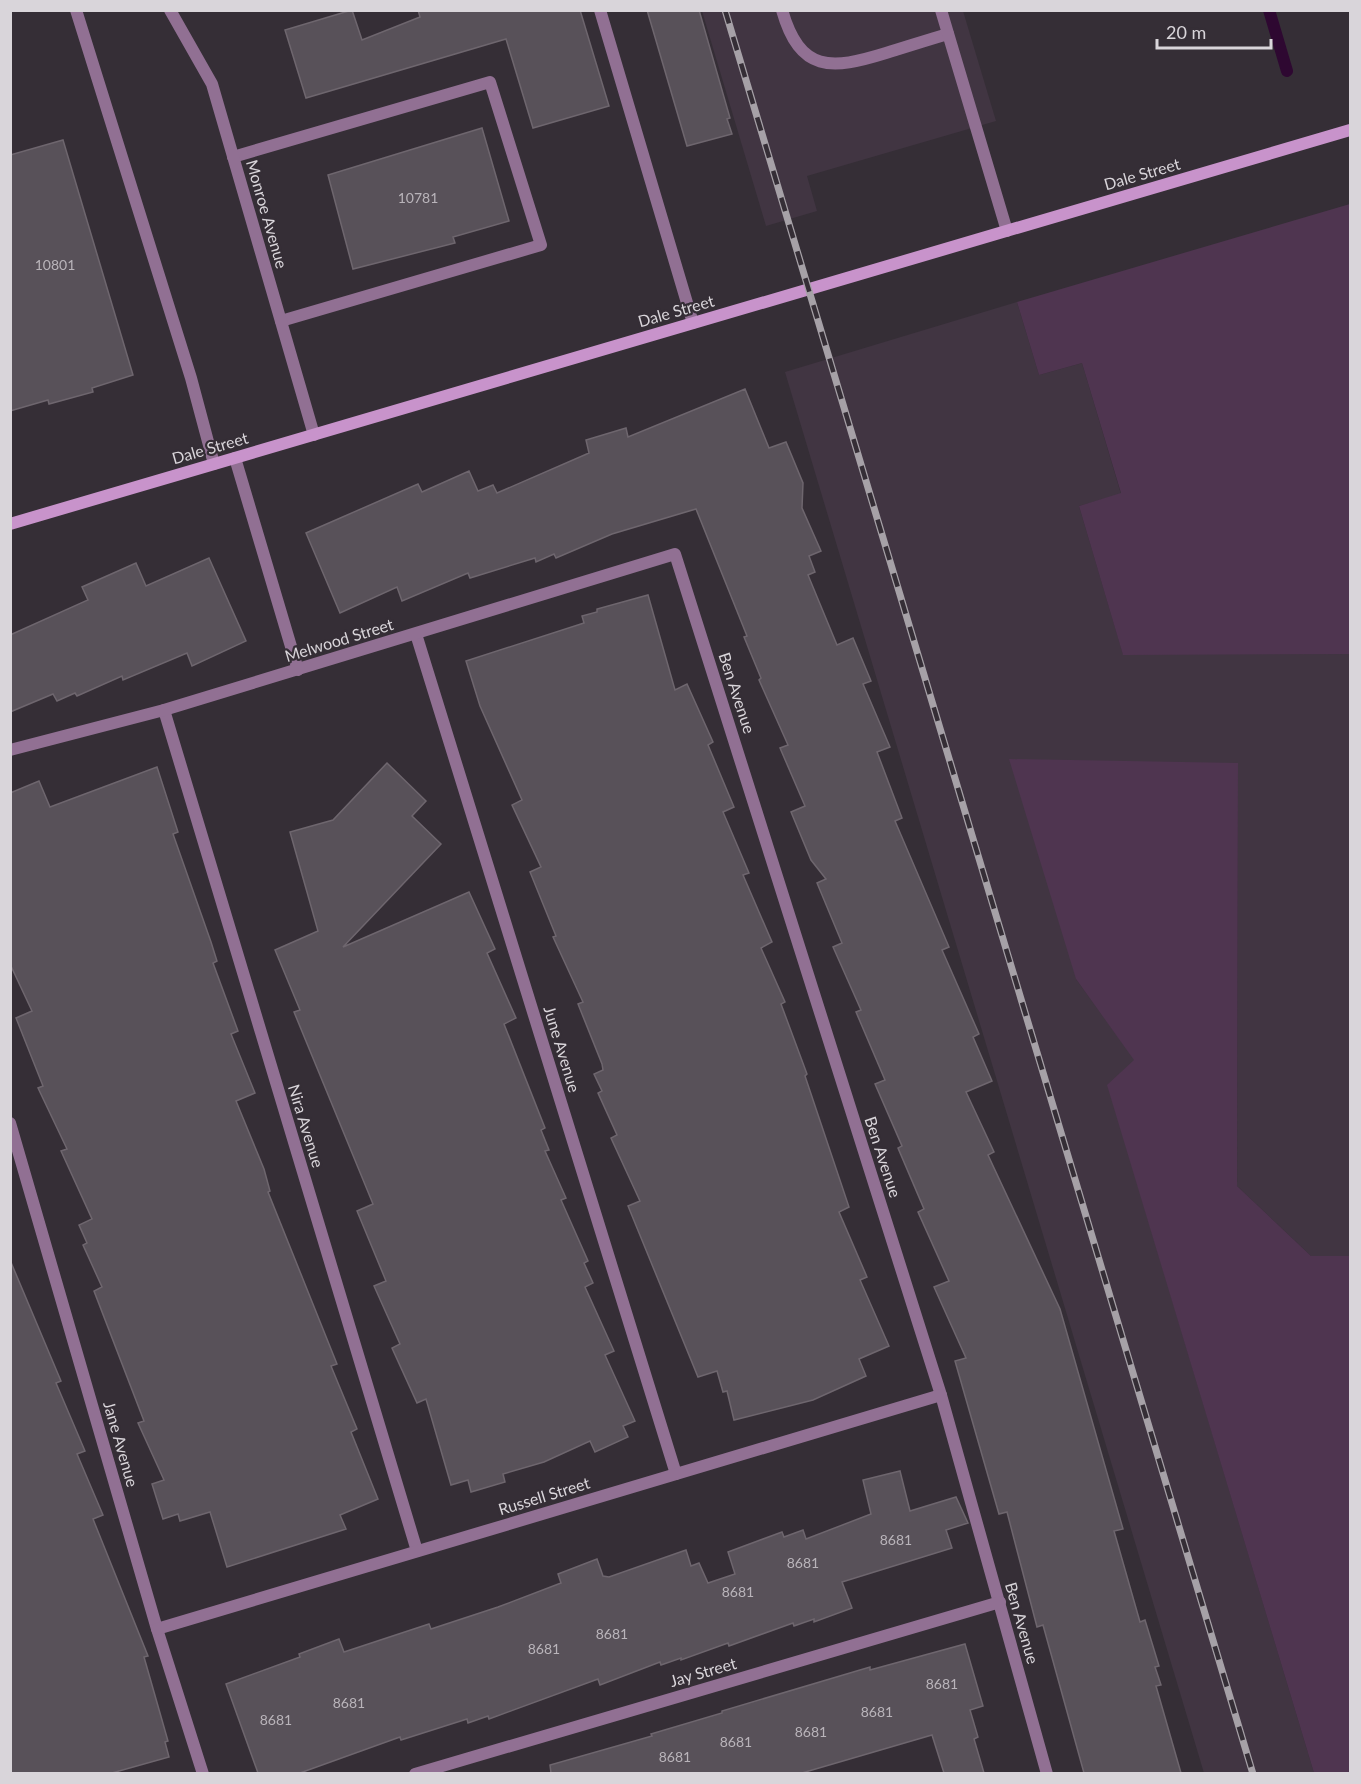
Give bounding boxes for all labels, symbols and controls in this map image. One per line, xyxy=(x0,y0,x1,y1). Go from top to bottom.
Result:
scale bar xyxy=(1157,12,1271,50)
text: 20 m xyxy=(1166,21,1206,43)
street label: Dale Street xyxy=(1102,154,1182,193)
street label: Monroe Avenue xyxy=(243,157,292,270)
house number: 10781 xyxy=(398,189,438,206)
house number: 10801 xyxy=(35,256,75,273)
street label: Dale Street xyxy=(636,291,716,330)
street label: Dale Street xyxy=(170,428,250,467)
street label: Melwood Street xyxy=(282,614,396,665)
street label: Ben Avenue xyxy=(715,650,760,736)
street label: June Avenue xyxy=(540,1003,585,1094)
street label: Nira Avenue xyxy=(285,1082,328,1170)
street label: Ben Avenue xyxy=(861,1114,906,1200)
street label: Jane Avenue xyxy=(100,1399,143,1489)
street label: Russell Street xyxy=(496,1473,592,1518)
house number: 8681 xyxy=(880,1531,912,1548)
house number: 8681 xyxy=(787,1554,819,1571)
street label: Ben Avenue xyxy=(1002,1580,1043,1666)
house number: 8681 xyxy=(722,1583,754,1600)
house number: 8681 xyxy=(596,1625,628,1642)
house number: 8681 xyxy=(528,1640,560,1657)
street label: Jay Street xyxy=(667,1653,739,1690)
house number: 8681 xyxy=(926,1675,958,1692)
house number: 8681 xyxy=(333,1694,365,1711)
house number: 8681 xyxy=(861,1703,893,1720)
house number: 8681 xyxy=(260,1711,292,1728)
house number: 8681 xyxy=(795,1723,827,1740)
house number: 8681 xyxy=(720,1733,752,1750)
house number: 8681 xyxy=(659,1748,691,1765)

